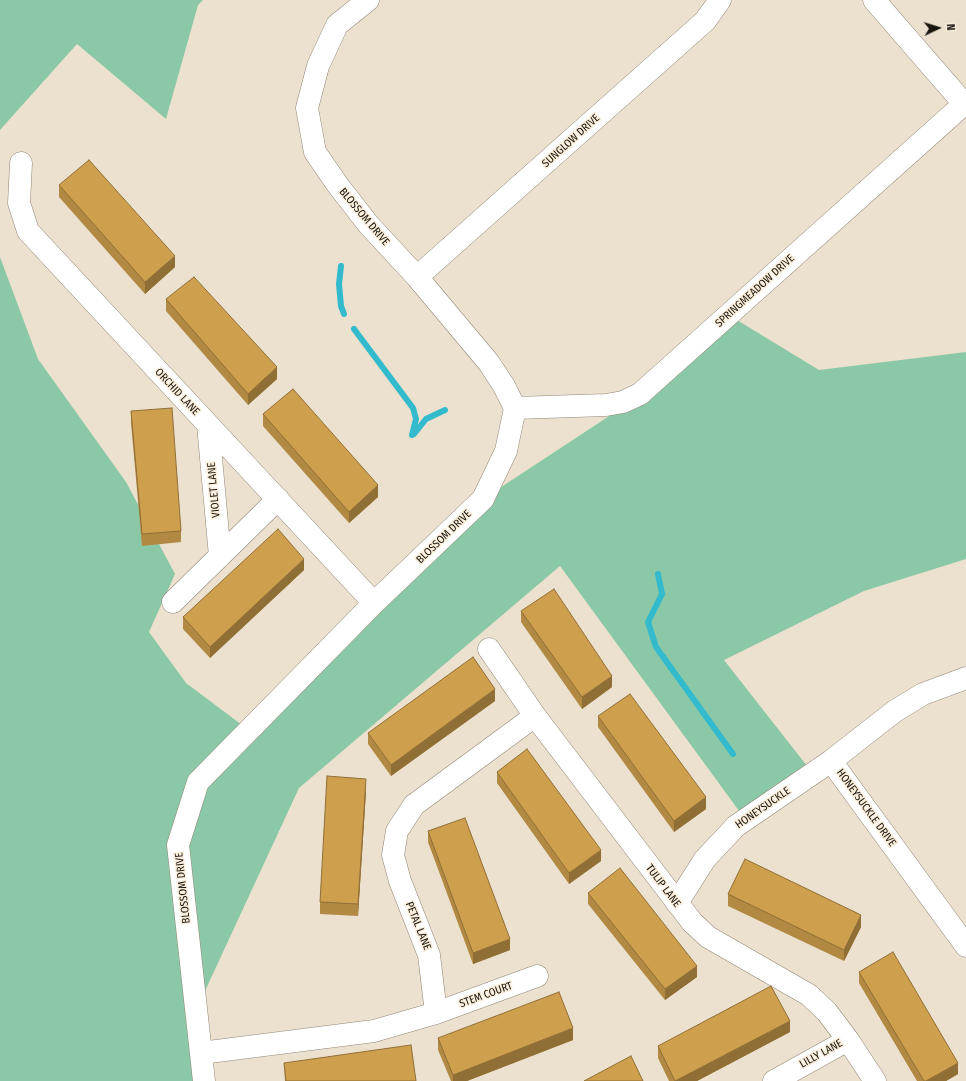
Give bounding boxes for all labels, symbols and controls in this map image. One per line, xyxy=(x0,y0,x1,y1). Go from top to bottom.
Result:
north arrow xyxy=(918,8,958,48)
text: N xyxy=(944,23,957,31)
street label: SUNGLOW DRIVE xyxy=(539,112,603,170)
street label: BLOSSOM DRIVE xyxy=(336,185,392,249)
street label: SPRINGMEADOW DRIVE xyxy=(713,252,797,330)
street label: ORCHID LANE xyxy=(152,366,202,418)
street label: VIOLET LANE xyxy=(205,462,223,518)
street label: BLOSSOM DRIVE xyxy=(414,507,474,567)
street label: HONEYSUCKLE DRIVE xyxy=(833,767,899,849)
street label: HONEYSUCKLE xyxy=(733,784,793,832)
street label: BLOSSOM DRIVE xyxy=(173,852,193,924)
street label: TULIP LANE xyxy=(643,862,683,910)
street label: PETAL LANE xyxy=(402,900,434,952)
street label: STEM COURT xyxy=(458,979,514,1011)
street label: LILLY LANE xyxy=(797,1037,845,1071)

